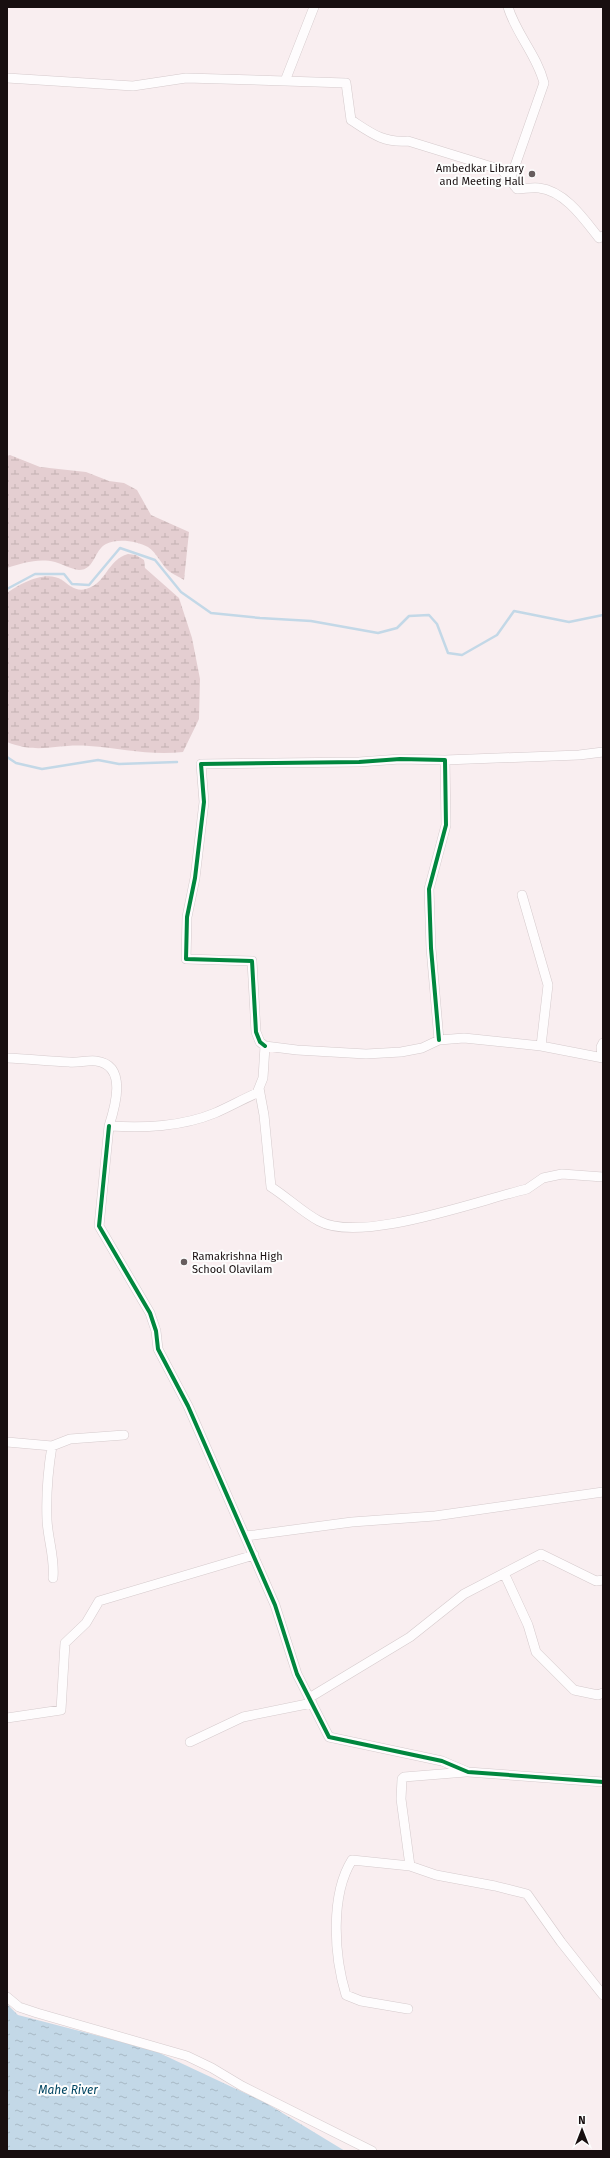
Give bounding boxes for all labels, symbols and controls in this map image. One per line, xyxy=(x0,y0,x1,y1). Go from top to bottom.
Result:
place label: Ambedkar Library and Meeting Hall xyxy=(436,162,525,188)
marker: Ambedkar Library and Meeting Hall xyxy=(527,169,537,179)
place label: Ramakrishna High School Olavilam xyxy=(192,1250,283,1276)
marker: Ramakrishna High School Olavilam xyxy=(179,1257,189,1267)
water label: Mahe River xyxy=(38,2083,98,2097)
north arrow xyxy=(562,2110,602,2150)
text: N xyxy=(578,2114,586,2127)

